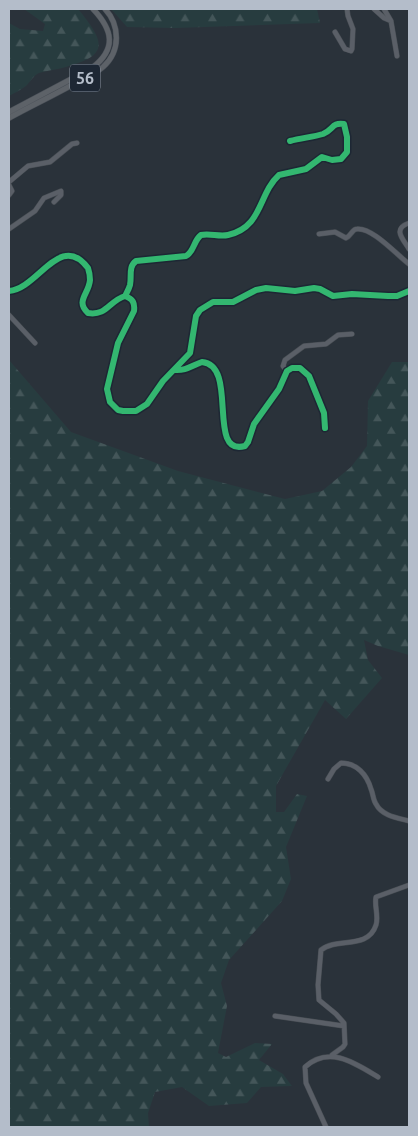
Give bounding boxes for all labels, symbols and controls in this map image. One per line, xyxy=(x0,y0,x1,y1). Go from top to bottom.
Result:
road number: 56 xyxy=(70,64,100,92)

